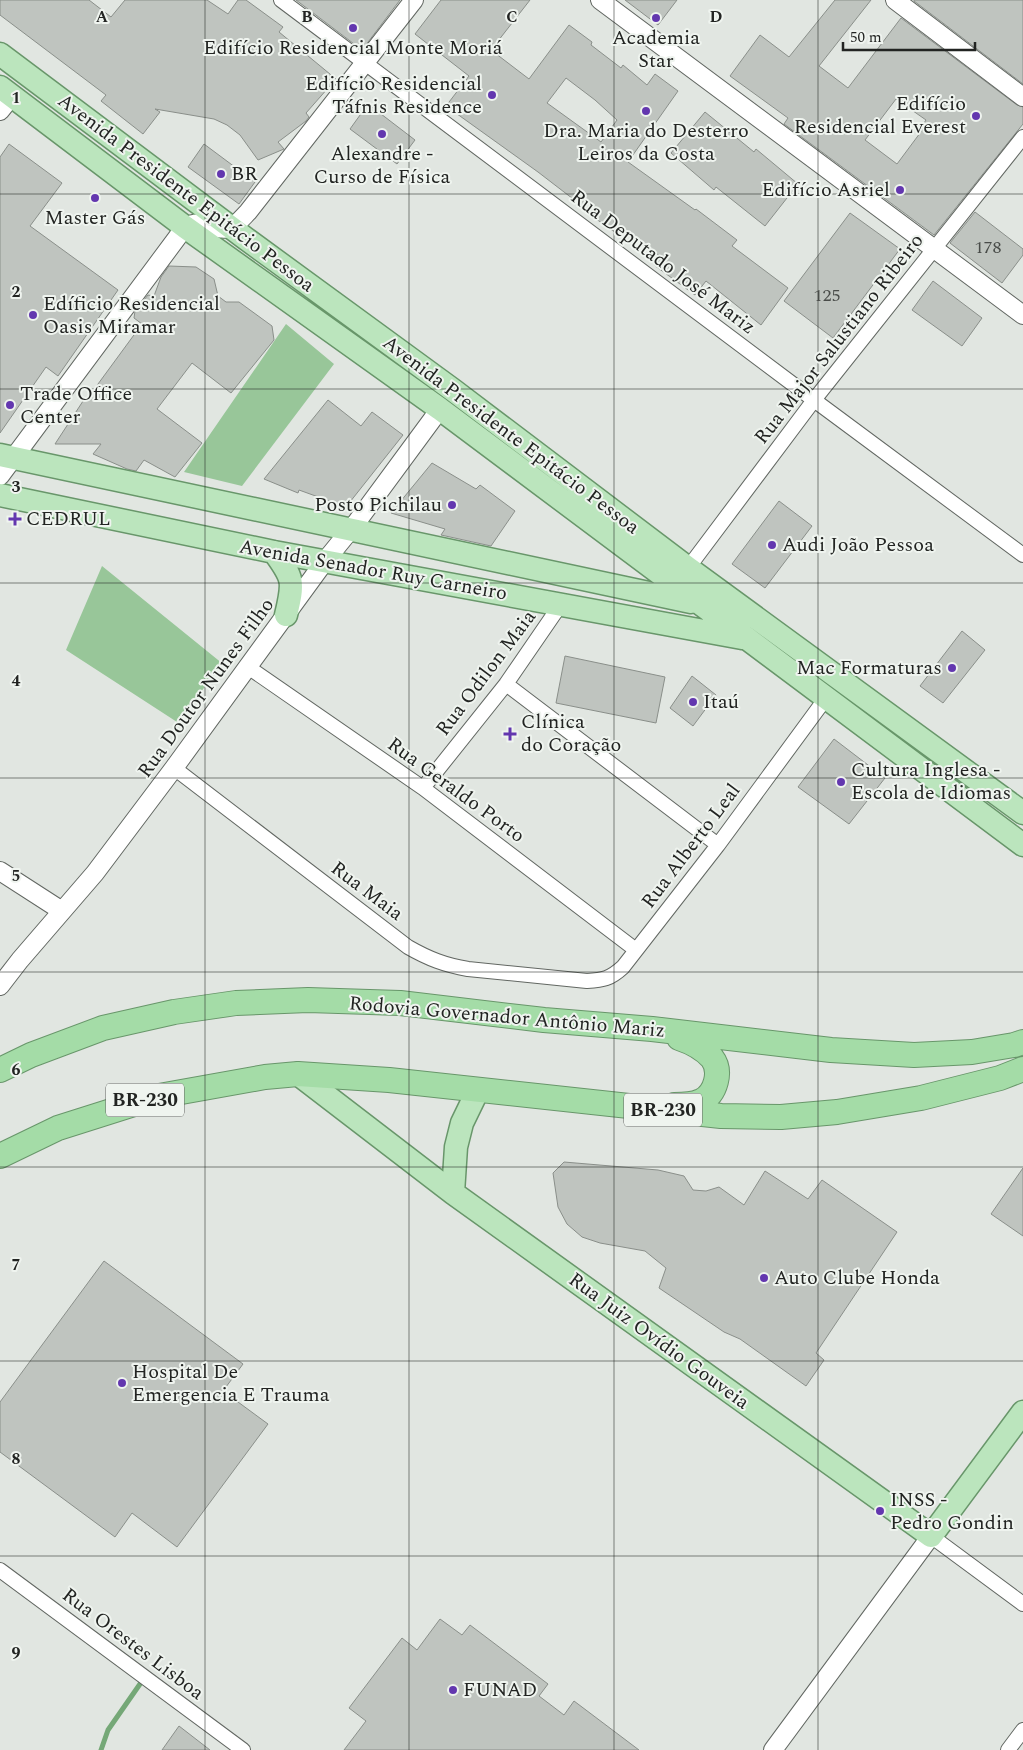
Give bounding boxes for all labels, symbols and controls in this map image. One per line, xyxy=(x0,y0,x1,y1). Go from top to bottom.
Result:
text: A xyxy=(96,5,109,29)
text: B xyxy=(301,5,313,29)
text: C xyxy=(506,5,518,29)
text: D xyxy=(710,5,723,29)
marker: Academia Star xyxy=(650,12,662,24)
scale bar xyxy=(843,20,976,52)
marker: Edifício Residencial Monte Moriá xyxy=(347,22,359,34)
place label: Academia Star xyxy=(612,23,700,76)
text: 50 m xyxy=(850,26,882,49)
place label: Edifício Residencial Monte Moriá xyxy=(203,33,503,63)
place label: Edifício Residencial Táfnis Residence xyxy=(305,69,482,122)
text: 1 xyxy=(12,86,20,110)
street label: Avenida Presidente Epitácio Pessoa xyxy=(51,86,321,300)
marker: Edifício Residencial Táfnis Residence xyxy=(486,89,498,101)
place label: Edifício Residencial Everest xyxy=(794,89,966,142)
marker: Dra. Maria do Desterro Leiros da Costa xyxy=(640,105,652,117)
marker: Edifício Residencial Everest xyxy=(970,110,982,122)
place label: Dra. Maria do Desterro Leiros da Costa xyxy=(543,116,749,169)
marker: Alexandre - Curso de Física xyxy=(376,128,388,140)
place label: Alexandre - Curso de Física xyxy=(314,139,451,192)
place label: BR xyxy=(231,159,258,189)
marker: BR xyxy=(215,168,227,180)
place label: Edifício Asriel xyxy=(762,175,890,205)
street label: Rua Deputado José Mariz xyxy=(564,182,762,342)
marker: Edifício Asriel xyxy=(894,184,906,196)
marker: Master Gás xyxy=(89,192,101,204)
place label: Master Gás xyxy=(45,203,145,233)
street label: Rua Major Salustiano Ribeiro xyxy=(747,227,931,451)
house number: 178 xyxy=(975,234,1002,261)
text: 2 xyxy=(12,280,21,304)
house number: 125 xyxy=(814,282,841,309)
place label: Edíficio Residencial Oasis Miramar xyxy=(43,289,220,342)
marker: Edíficio Residencial Oasis Miramar xyxy=(27,309,39,321)
street label: Avenida Presidente Epitácio Pessoa xyxy=(376,328,646,542)
place label: Trade Office Center xyxy=(20,379,132,432)
marker: Trade Office Center xyxy=(4,399,16,411)
text: 3 xyxy=(12,475,21,499)
place label: Posto Pichilau xyxy=(314,490,442,520)
marker: Posto Pichilau xyxy=(446,499,458,511)
place label: CEDRUL xyxy=(26,504,111,534)
marker: CEDRUL xyxy=(8,512,22,526)
place label: Audi João Pessoa xyxy=(782,530,934,560)
street label: Avenida Senador Ruy Carneiro xyxy=(237,532,509,608)
marker: Audi João Pessoa xyxy=(766,539,778,551)
street label: Rua Doutor Nunes Filho xyxy=(130,592,282,784)
street label: Rua Odilon Maia xyxy=(429,603,544,742)
place label: Mac Formaturas xyxy=(796,653,942,683)
marker: Mac Formaturas xyxy=(946,662,958,674)
text: 4 xyxy=(12,669,21,693)
place label: Itaú xyxy=(703,687,739,717)
marker: Itaú xyxy=(687,696,699,708)
place label: Clínica do Coração xyxy=(521,707,621,760)
marker: Clínica do Coração xyxy=(503,727,517,741)
street label: Rua Geraldo Porto xyxy=(381,730,531,850)
place label: Cultura Inglesa - Escola de Idiomas xyxy=(851,755,1011,808)
marker: Cultura Inglesa - Escola de Idiomas xyxy=(835,776,847,788)
street label: Rua Alberto Leal xyxy=(634,777,748,915)
street label: Rua Maia xyxy=(324,854,410,928)
text: 5 xyxy=(12,864,20,888)
street label: Rodovia Governador Antônio Mariz xyxy=(348,988,666,1046)
text: 6 xyxy=(12,1058,21,1082)
road number: BR-230 xyxy=(106,1084,184,1116)
road number: BR-230 xyxy=(624,1094,702,1126)
text: 7 xyxy=(12,1253,21,1277)
place label: Auto Clube Honda xyxy=(774,1263,940,1293)
street label: Rua Juiz Ovídio Gouveia xyxy=(562,1265,756,1417)
marker: Auto Clube Honda xyxy=(758,1272,770,1284)
place label: Hospital De Emergencia E Trauma xyxy=(132,1357,330,1410)
marker: Hospital De Emergencia E Trauma xyxy=(116,1377,128,1389)
text: 8 xyxy=(12,1447,21,1471)
place label: INSS - Pedro Gondin xyxy=(890,1485,1014,1538)
marker: INSS - Pedro Gondin xyxy=(874,1505,886,1517)
street label: Rua Orestes Lisboa xyxy=(56,1581,211,1708)
text: 9 xyxy=(12,1641,21,1665)
place label: FUNAD xyxy=(463,1675,537,1705)
marker: FUNAD xyxy=(447,1684,459,1696)

